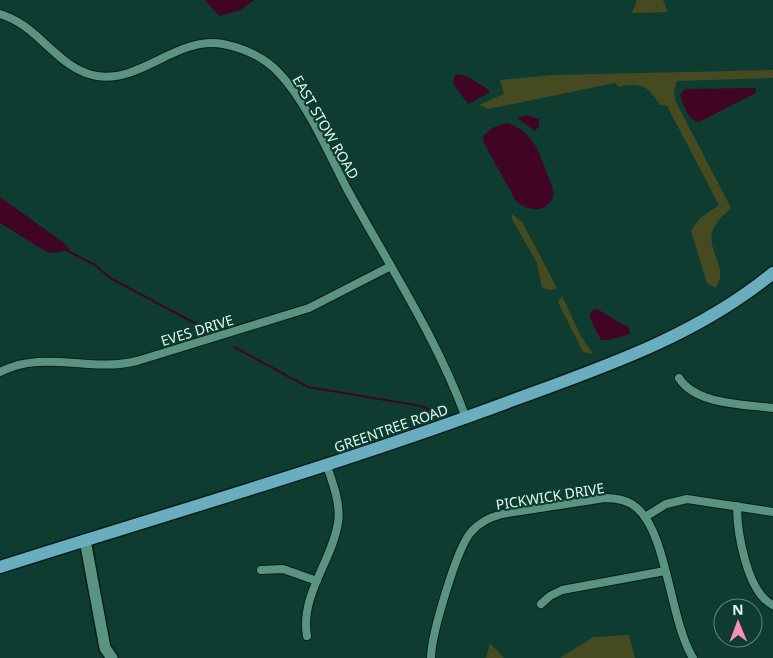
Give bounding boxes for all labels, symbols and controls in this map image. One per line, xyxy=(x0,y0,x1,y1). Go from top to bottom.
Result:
street label: EAST STOW ROAD xyxy=(289,72,363,182)
street label: EVES DRIVE xyxy=(158,310,236,350)
street label: GREENTREE ROAD xyxy=(331,400,451,456)
street label: PICKWICK DRIVE xyxy=(494,478,606,514)
north arrow xyxy=(713,598,763,648)
text: N xyxy=(732,600,744,619)

